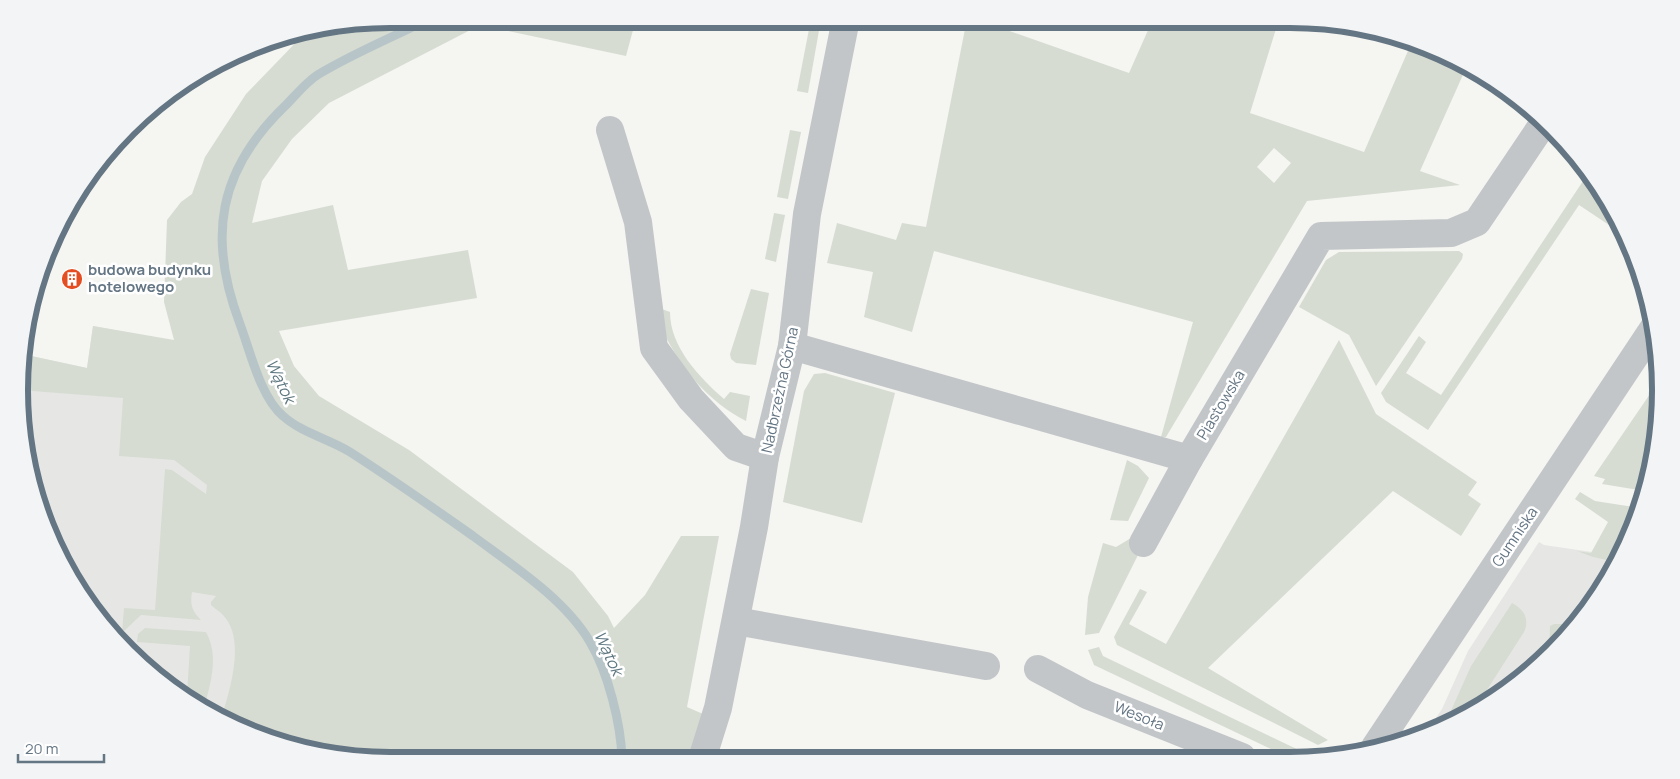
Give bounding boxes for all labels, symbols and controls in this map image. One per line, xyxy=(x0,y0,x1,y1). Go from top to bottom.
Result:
place label: budowa budynku hotelowego xyxy=(88,259,211,297)
building icon: budowa budynku hotelowego xyxy=(60,267,84,291)
street label: Nadbrzeżna Górna xyxy=(756,325,803,455)
water label: Wątok xyxy=(261,355,302,409)
street label: Piastowska xyxy=(1192,366,1250,444)
street label: Gumniska xyxy=(1487,503,1542,571)
water label: Wątok xyxy=(589,627,630,681)
street label: Wesoła xyxy=(1111,696,1167,735)
scale bar xyxy=(18,732,104,764)
text: 20 m xyxy=(25,738,58,759)

